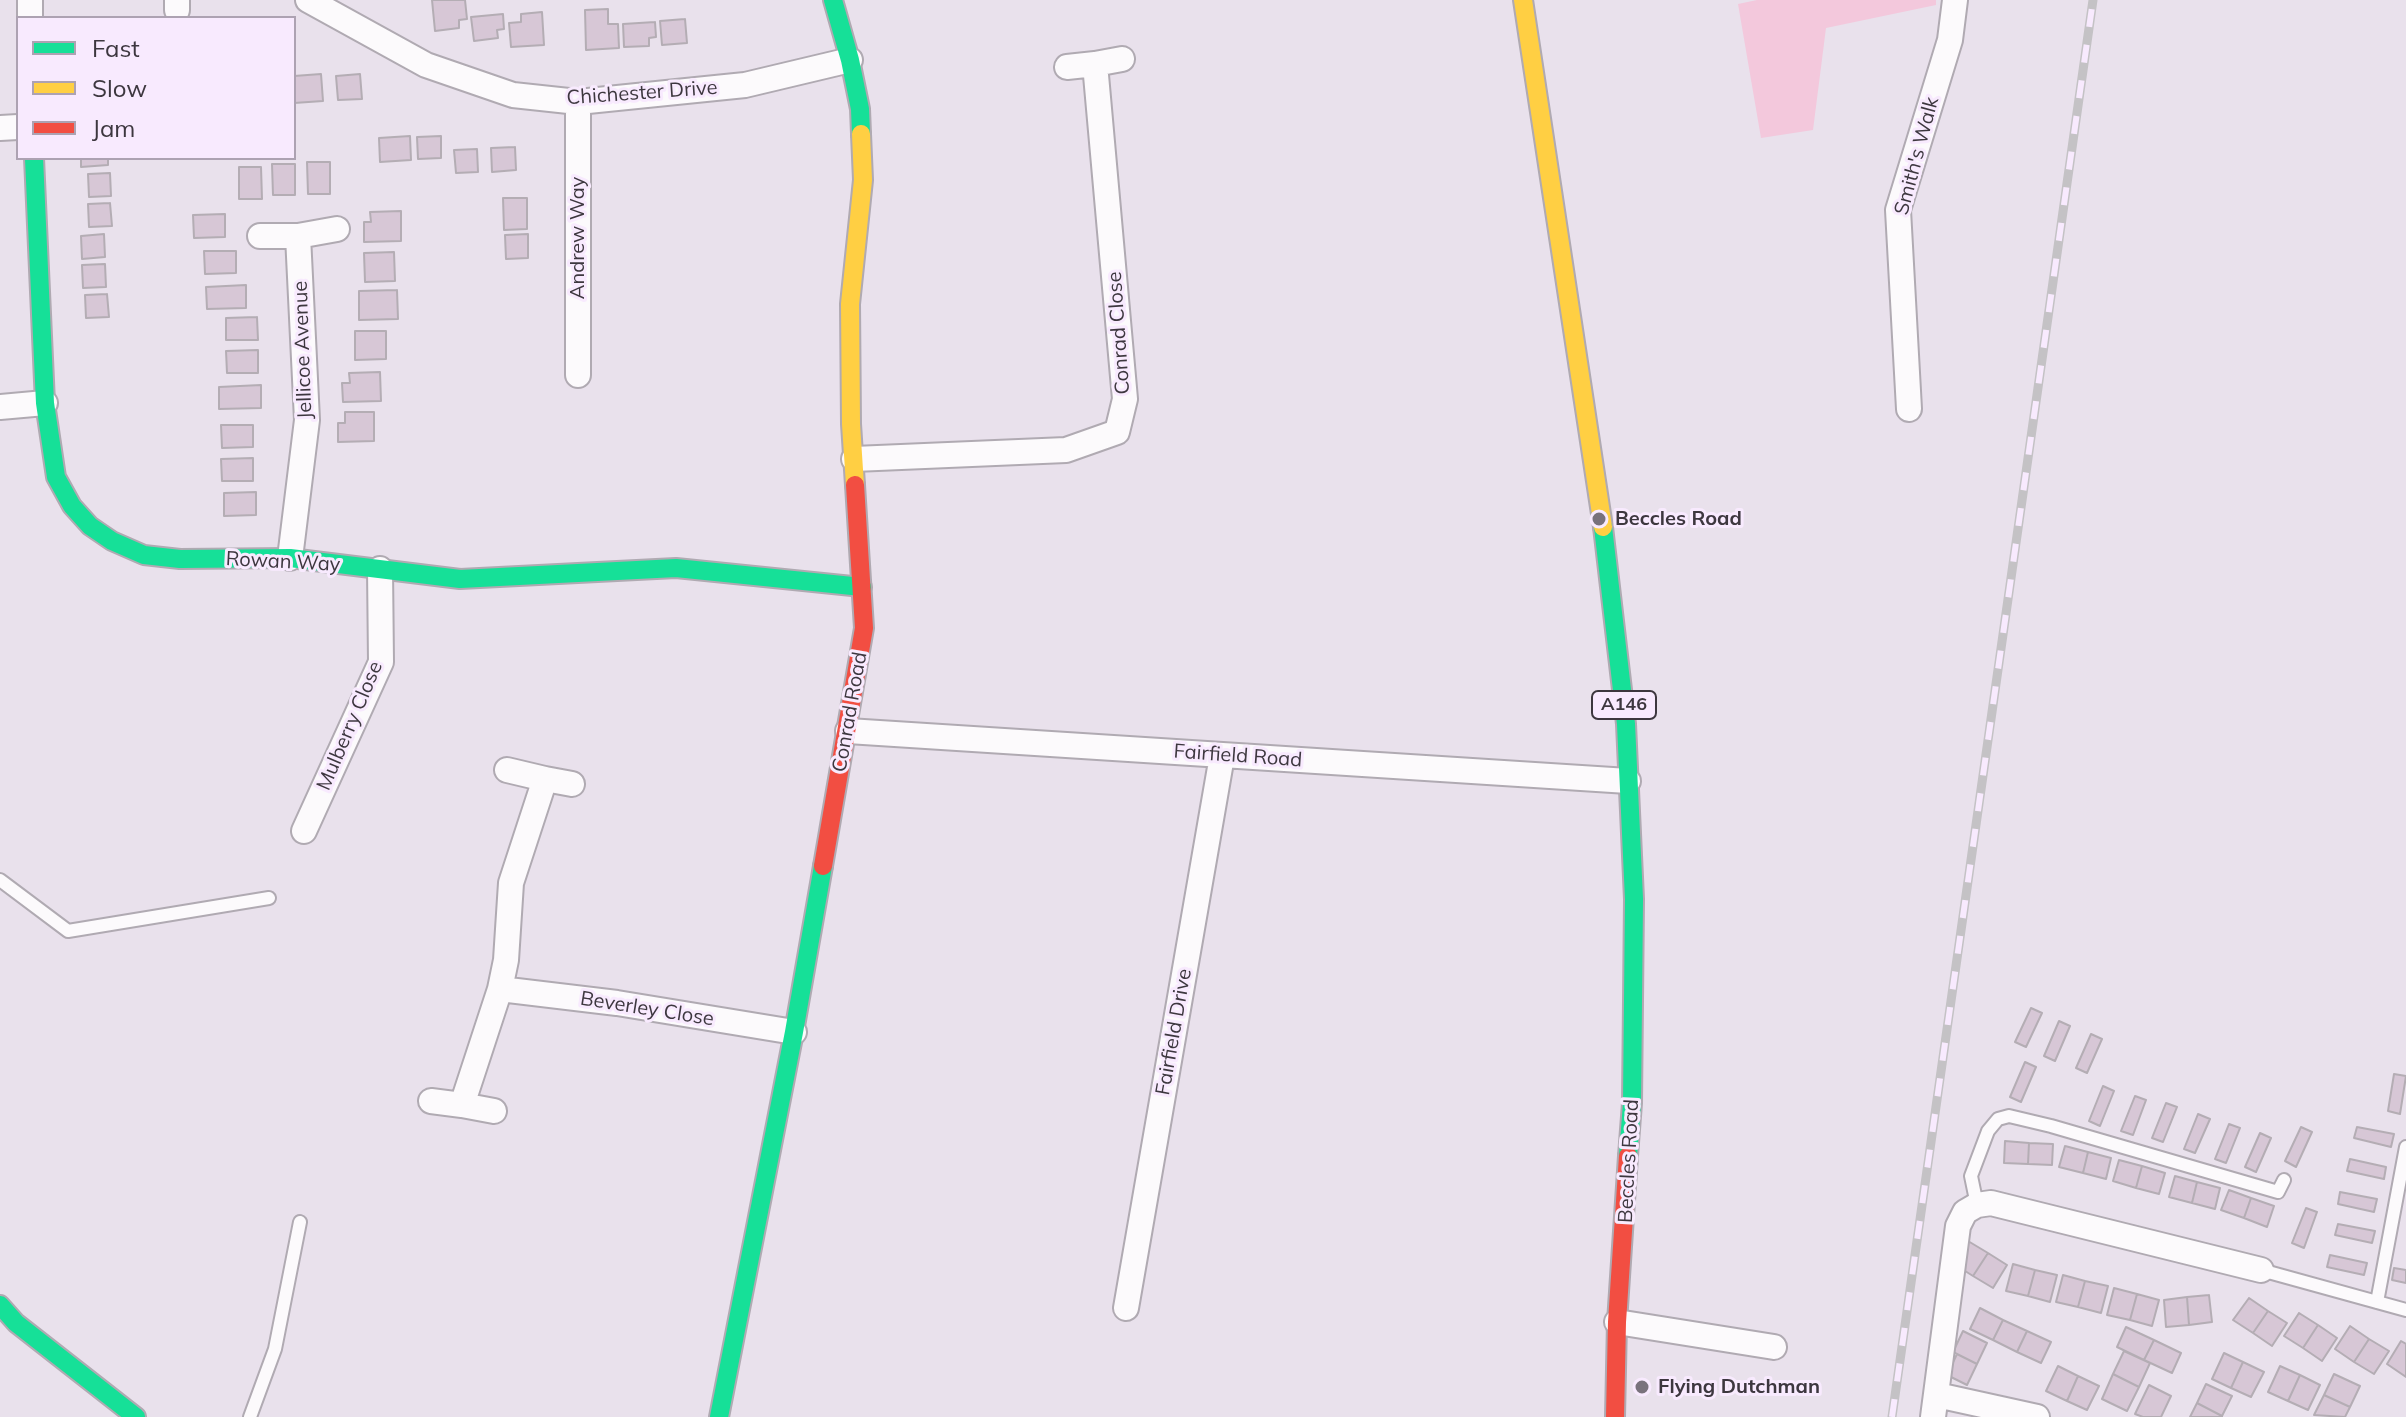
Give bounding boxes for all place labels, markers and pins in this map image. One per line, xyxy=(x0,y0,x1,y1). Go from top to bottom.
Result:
place label: Beccles Road xyxy=(1615,507,1742,531)
marker: Beccles Road xyxy=(1590,510,1608,528)
place label: Flying Dutchman xyxy=(1658,1375,1820,1399)
marker: Flying Dutchman xyxy=(1633,1378,1651,1396)

